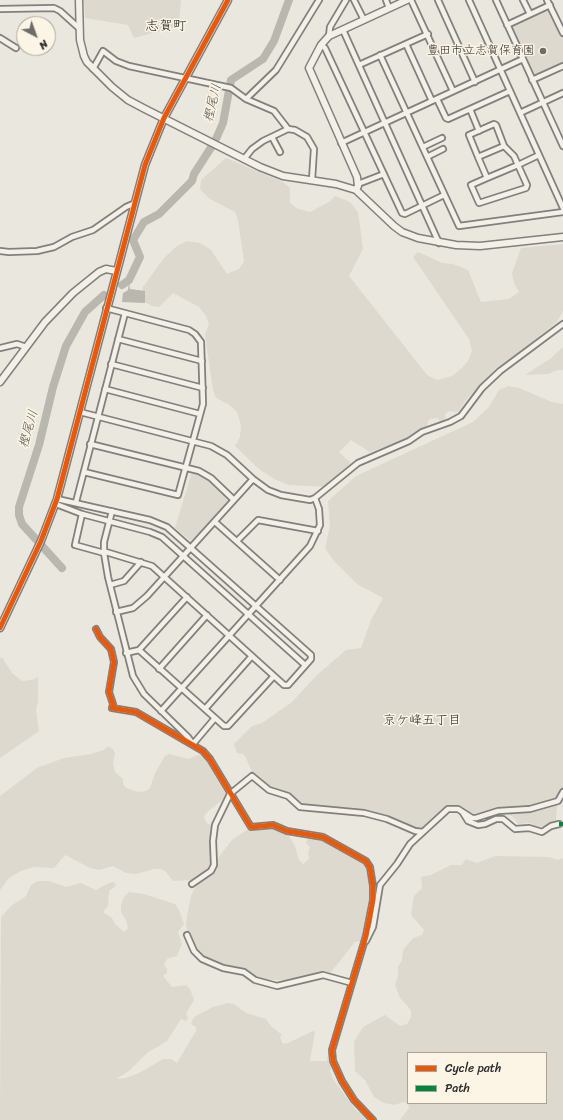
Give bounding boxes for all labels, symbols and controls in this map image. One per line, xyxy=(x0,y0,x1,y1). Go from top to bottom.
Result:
north arrow xyxy=(16,16,56,56)
district label: 志賀町 xyxy=(145,18,187,34)
text: N xyxy=(34,35,53,54)
place label: 豊田市立志賀保育園 xyxy=(427,44,535,58)
marker: 豊田市立志賀保育園 xyxy=(538,46,548,56)
water label: 樫尾川 xyxy=(201,82,225,124)
water label: 樫尾川 xyxy=(16,408,42,450)
district label: 京ケ峰五丁目 xyxy=(383,713,461,729)
legend xyxy=(407,1052,547,1104)
text: Cycle path xyxy=(445,1057,501,1079)
text: Path xyxy=(445,1077,470,1099)

